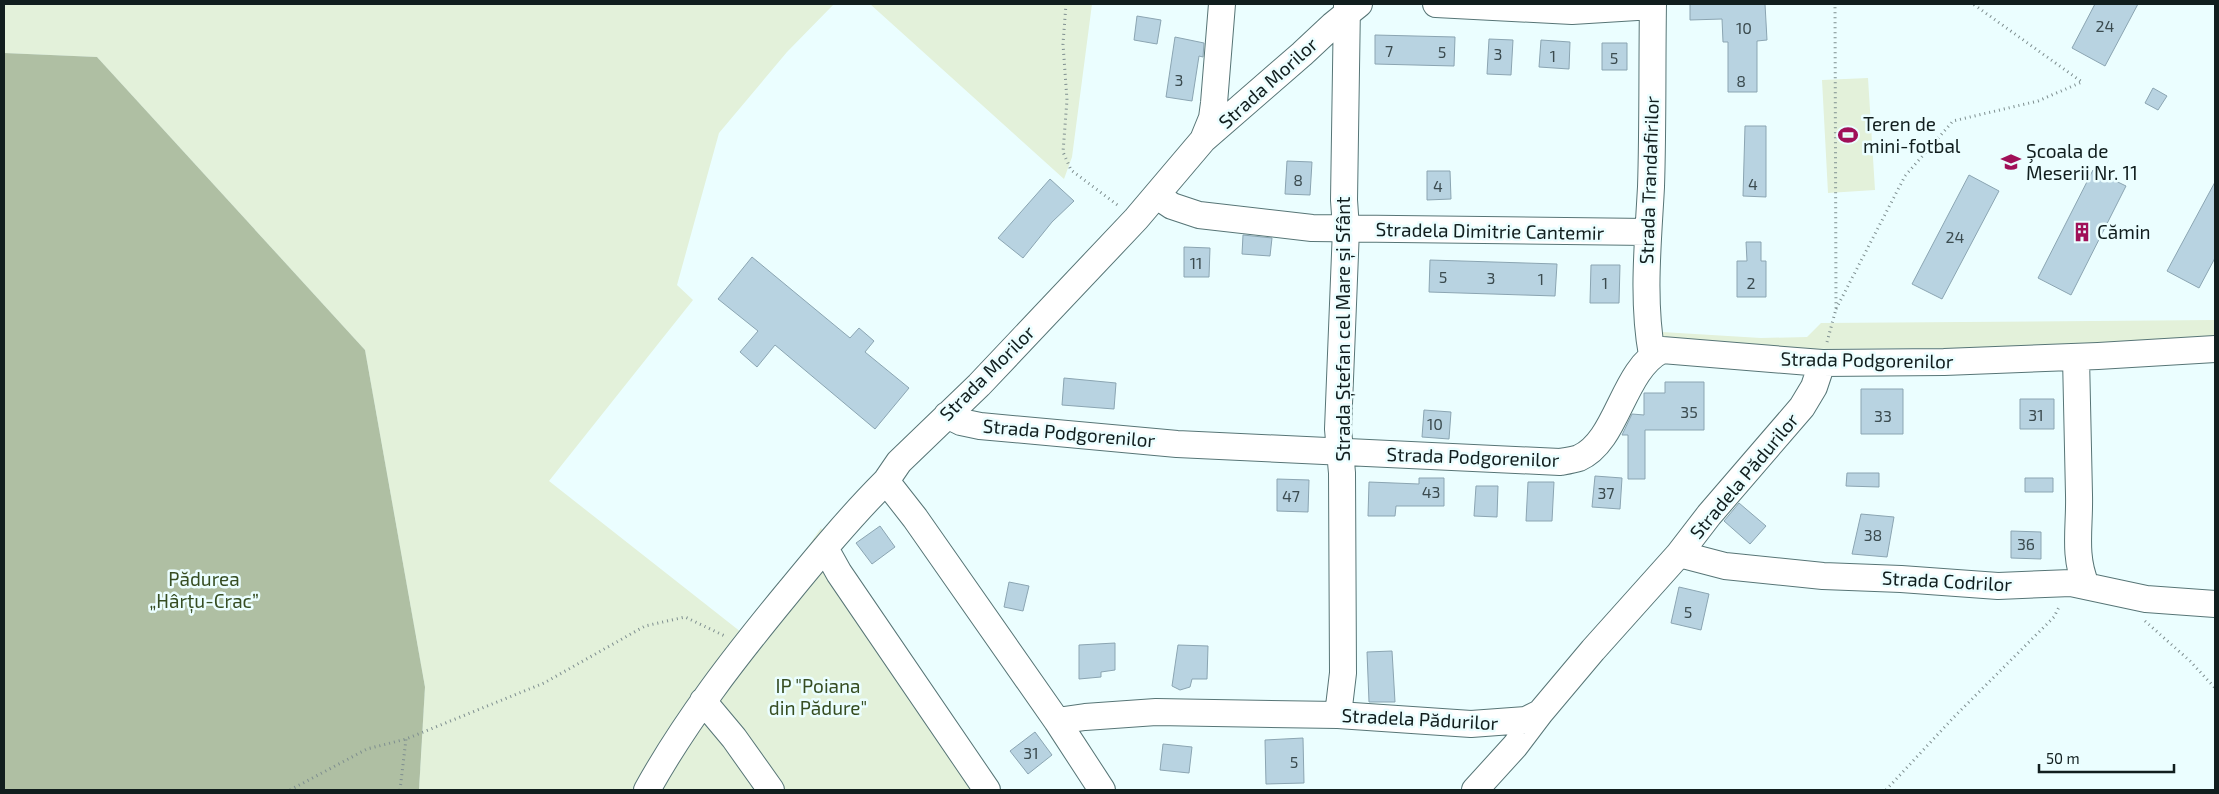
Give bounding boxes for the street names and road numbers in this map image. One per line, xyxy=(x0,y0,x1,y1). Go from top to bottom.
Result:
street label: Strada Morilor xyxy=(1213,32,1322,133)
street label: Strada Trandafirilor xyxy=(1634,95,1663,265)
street label: Strada Ștefan cel Mare și Sfânt xyxy=(1331,196,1356,462)
street label: Stradela Dimitrie Cantemir xyxy=(1375,217,1605,244)
street label: Strada Morilor xyxy=(934,320,1039,425)
street label: Strada Podgorenilor xyxy=(1780,346,1954,373)
street label: Stradela Pădurilor xyxy=(1684,408,1803,543)
street label: Strada Podgorenilor xyxy=(982,414,1157,452)
street label: Strada Podgorenilor xyxy=(1386,442,1560,471)
street label: Strada Codrilor xyxy=(1881,566,2013,595)
street label: Stradela Pădurilor xyxy=(1341,703,1499,734)

